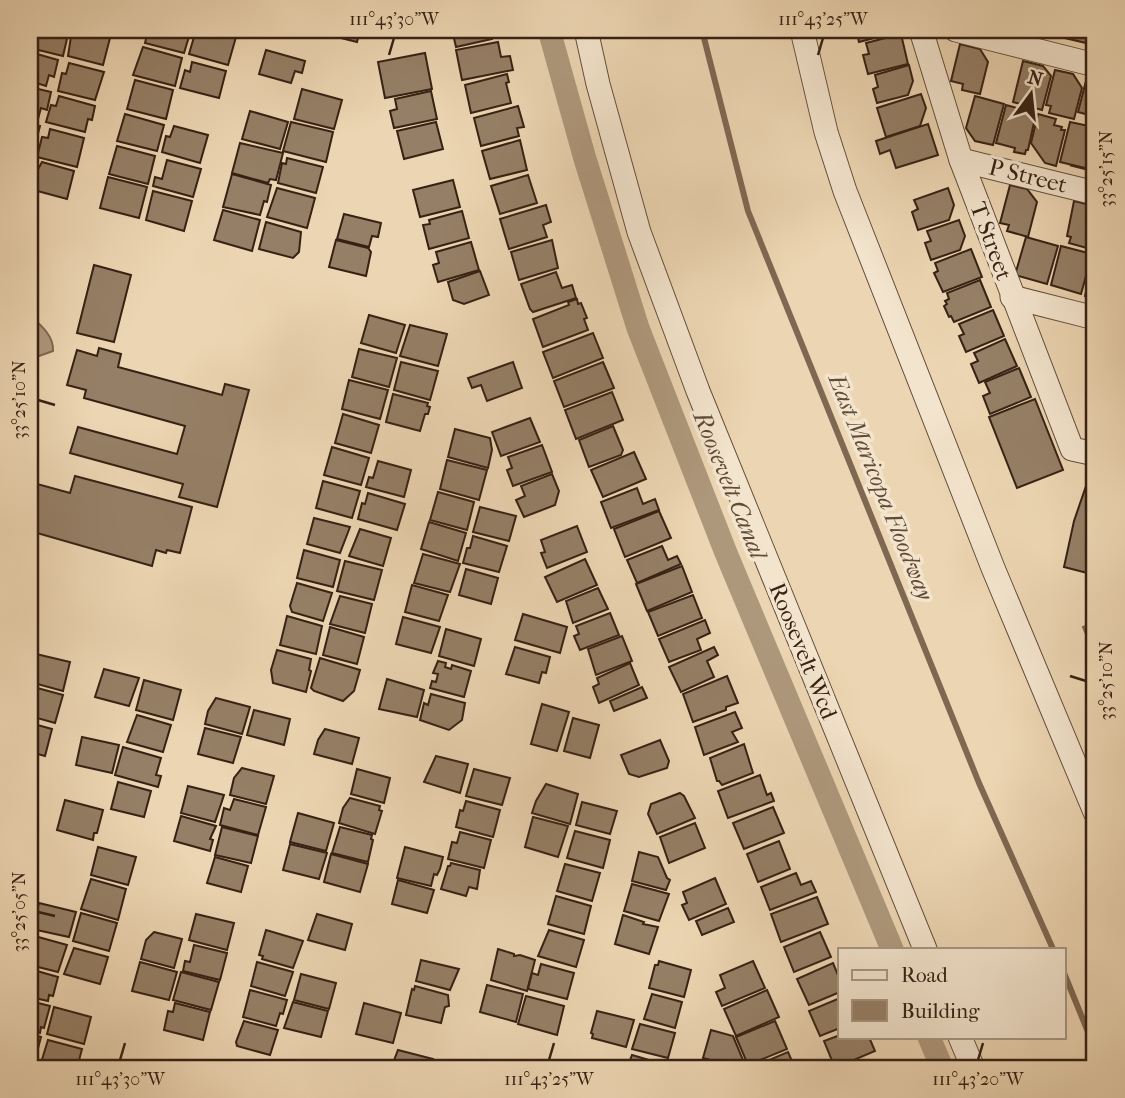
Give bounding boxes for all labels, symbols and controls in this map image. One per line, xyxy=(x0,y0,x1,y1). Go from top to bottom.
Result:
text: 111°43'30"W xyxy=(349,9,440,30)
text: 111°43'25"W xyxy=(778,9,869,30)
north arrow xyxy=(996,60,1066,130)
text: N xyxy=(1025,66,1046,91)
text: 33°25'15"N xyxy=(1096,130,1117,208)
street label: P Street xyxy=(986,153,1070,199)
street label: T Street xyxy=(964,198,1018,284)
text: 33°25'10"N xyxy=(9,360,30,440)
water label: East Maricopa Floodway xyxy=(822,368,940,605)
water label: Roosevelt Canal xyxy=(687,405,773,566)
street label: Roosevelt Wcd xyxy=(763,579,843,724)
text: 33°25'10"N xyxy=(1096,641,1117,721)
text: 33°25'05"N xyxy=(9,871,30,952)
legend xyxy=(838,948,1066,1038)
text: Road xyxy=(901,963,948,987)
text: Building xyxy=(901,999,980,1023)
text: 111°43'30"W xyxy=(75,1069,166,1090)
text: 111°43'25"W xyxy=(504,1069,595,1090)
text: 111°43'20"W xyxy=(932,1069,1025,1090)

